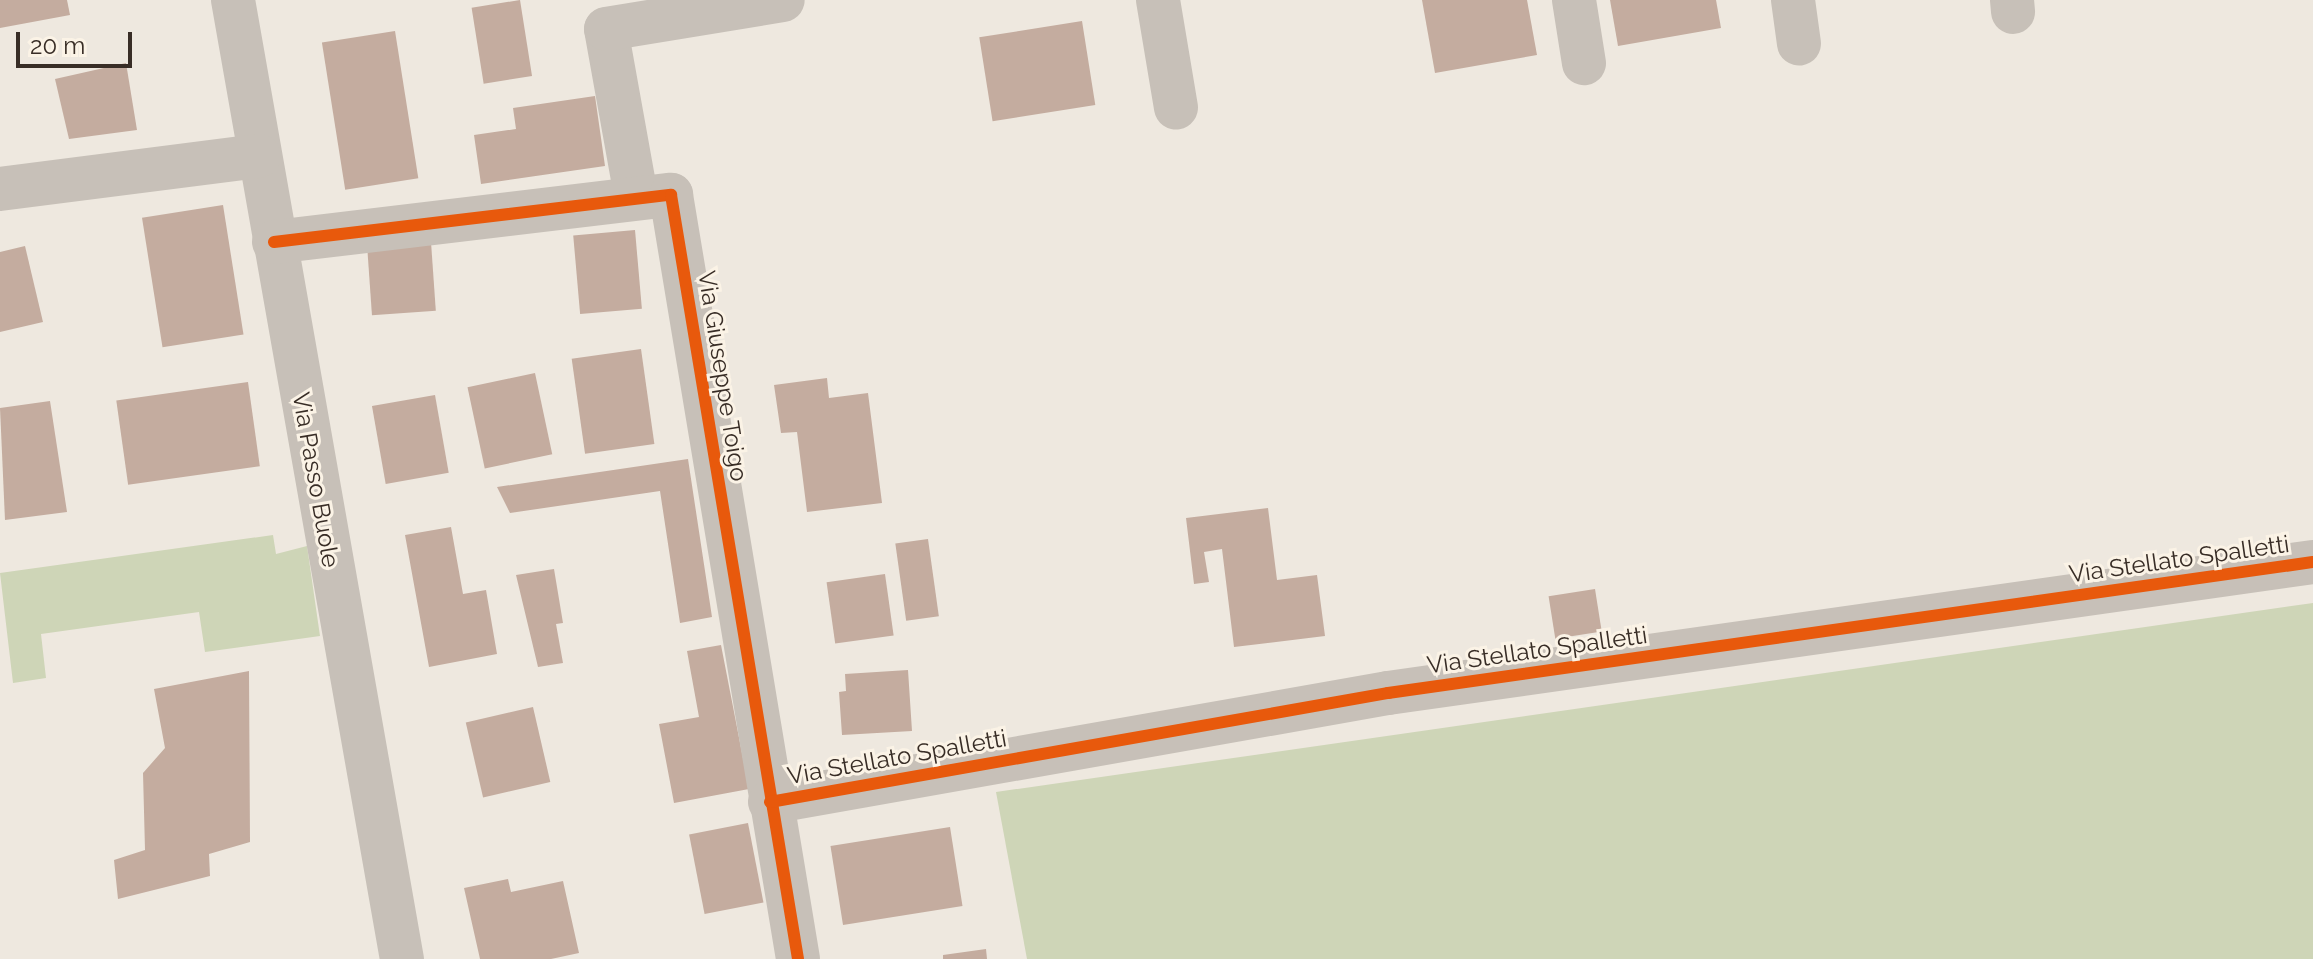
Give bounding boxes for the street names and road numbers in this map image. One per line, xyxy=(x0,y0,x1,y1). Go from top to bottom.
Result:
street label: Via Giuseppe Toigo xyxy=(692,268,754,484)
street label: Via Passo Buole xyxy=(286,390,346,570)
street label: Via Stellato Spalletti xyxy=(2067,529,2291,589)
street label: Via Stellato Spalletti xyxy=(1425,620,1649,680)
street label: Via Stellato Spalletti xyxy=(785,724,1009,790)

